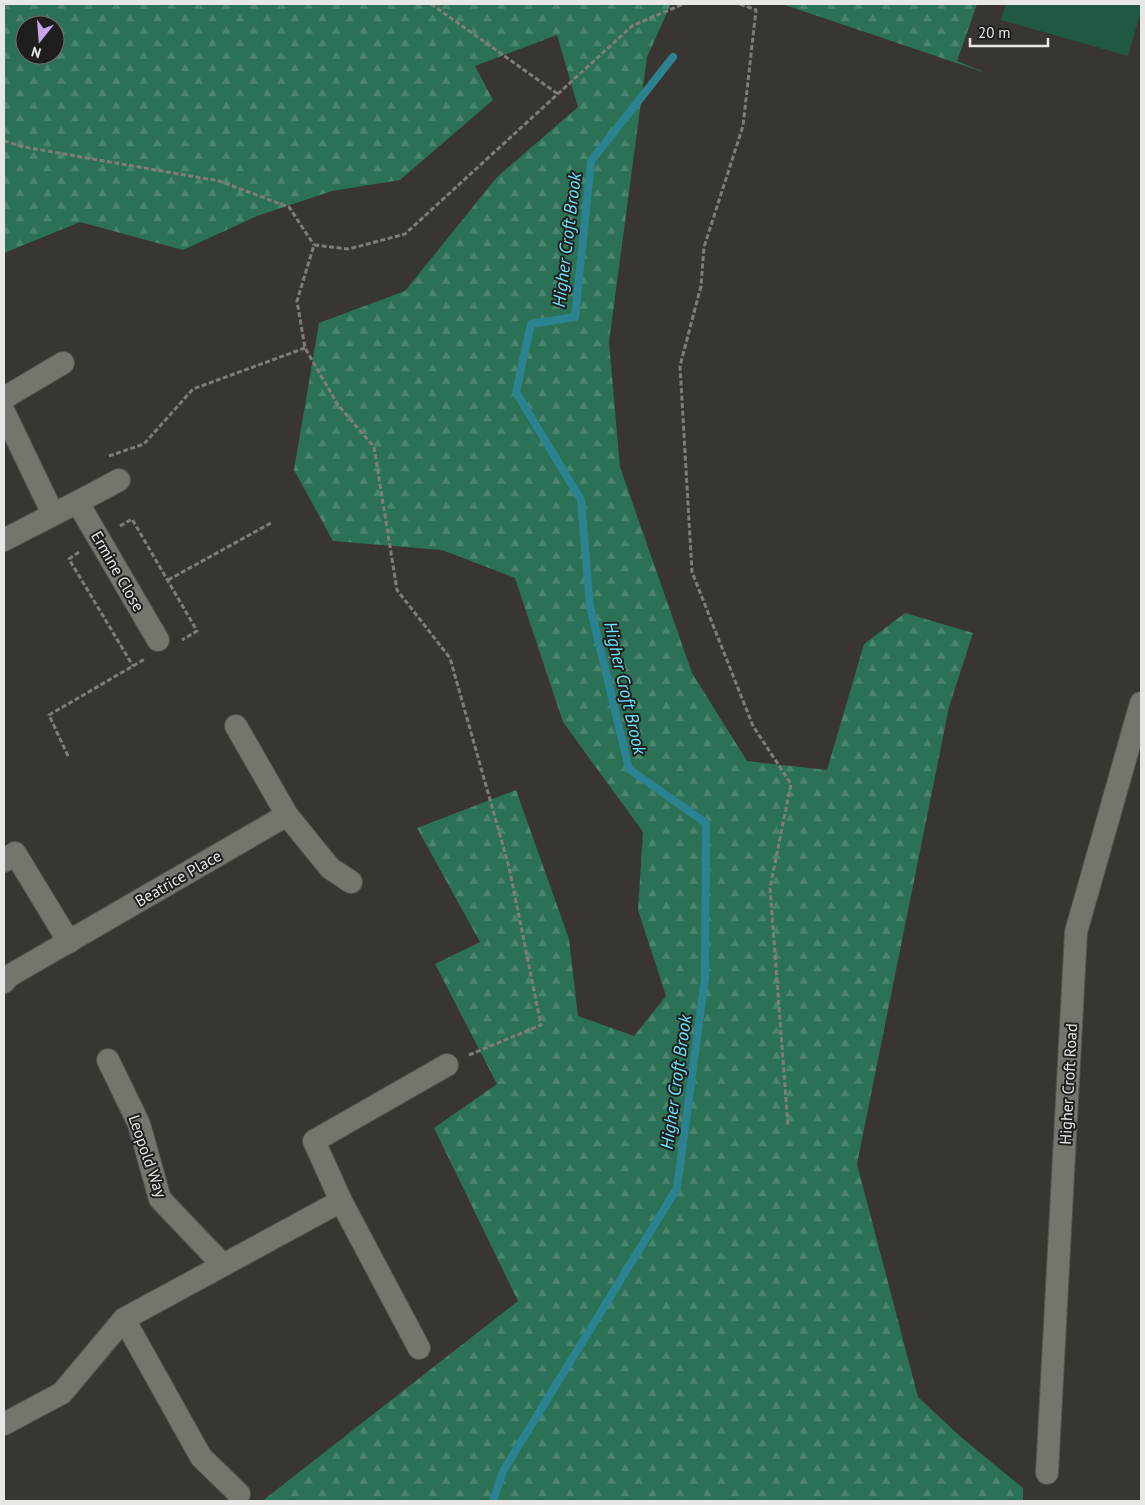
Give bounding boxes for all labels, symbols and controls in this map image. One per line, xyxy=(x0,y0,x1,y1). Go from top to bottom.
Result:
north arrow xyxy=(15,15,65,65)
scale bar xyxy=(970,15,1048,47)
text: 20 m xyxy=(978,23,1011,42)
text: N xyxy=(29,42,43,62)
water label: Higher Croft Brook xyxy=(547,170,586,309)
street label: Ermine Close xyxy=(87,527,149,615)
water label: Higher Croft Brook xyxy=(599,619,652,757)
street label: Beatrice Place xyxy=(131,845,225,911)
water label: Higher Croft Brook xyxy=(655,1012,696,1151)
street label: Higher Croft Road xyxy=(1055,1023,1081,1145)
street label: Leopold Way xyxy=(124,1112,172,1201)

